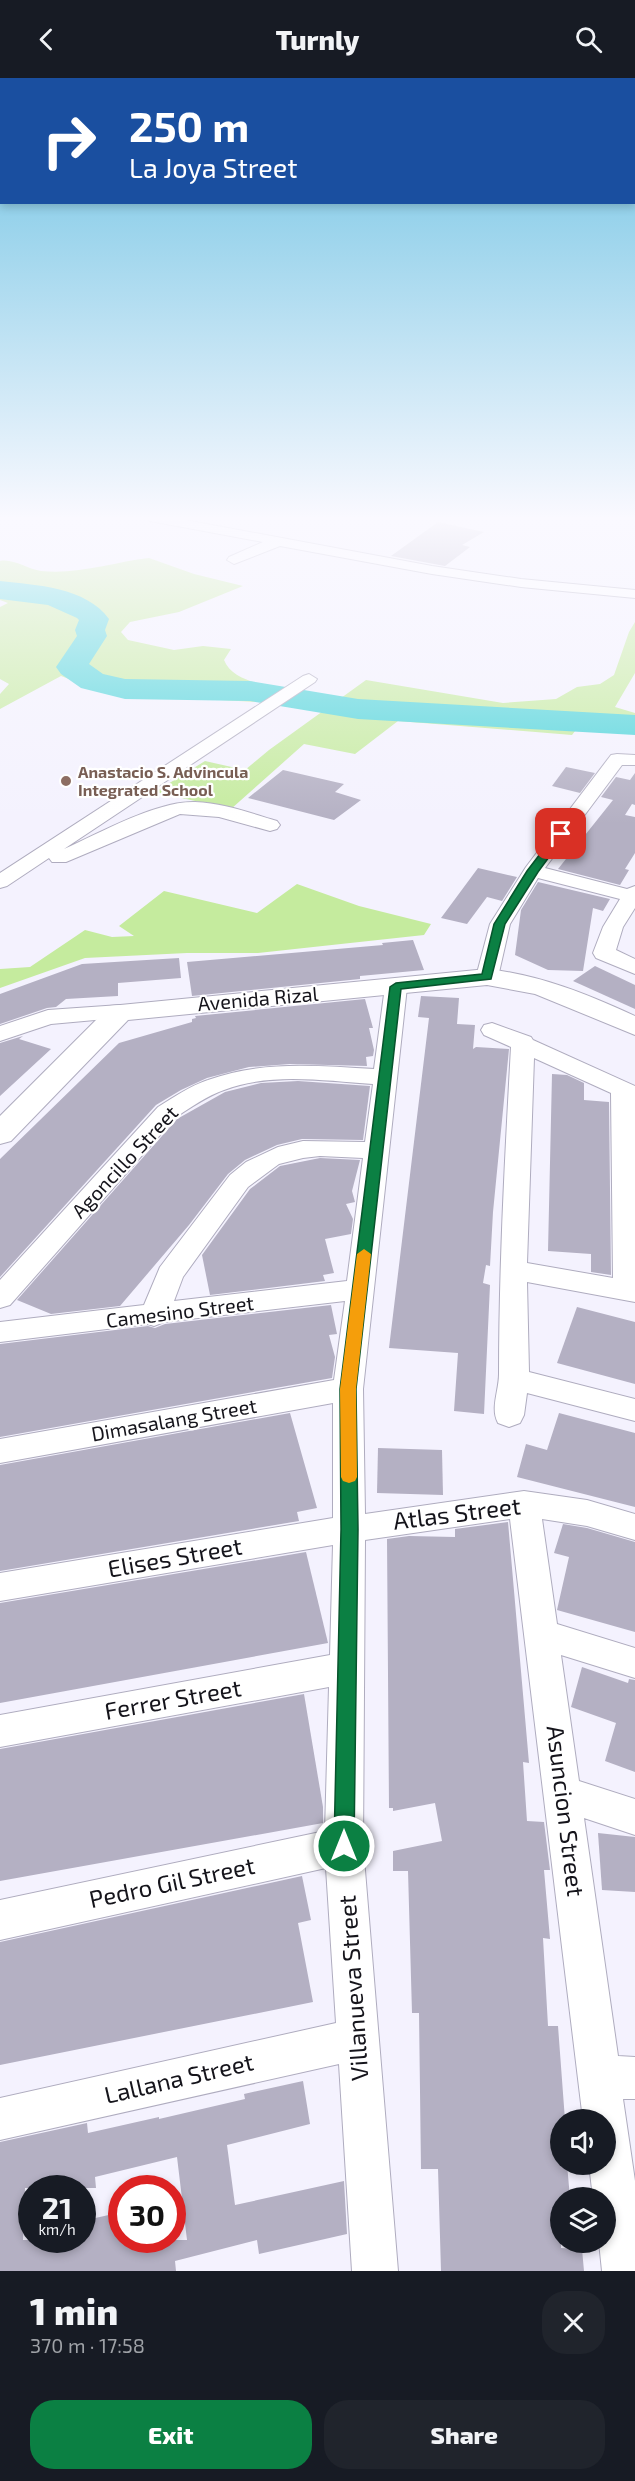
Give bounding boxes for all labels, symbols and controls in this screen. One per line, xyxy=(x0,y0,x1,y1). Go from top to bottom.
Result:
icon: back xyxy=(30,23,63,56)
text: Turnly xyxy=(276,23,359,55)
icon: search xyxy=(572,23,605,56)
text: 250 m xyxy=(129,100,249,150)
icon: right xyxy=(30,102,108,180)
text: La Joya Street xyxy=(129,151,298,183)
place label: Anastacio S. Advincula Integrated School xyxy=(78,762,248,799)
marker: Anastacio S. Advincula Integrated School xyxy=(59,774,73,788)
pin xyxy=(535,808,586,859)
icon: arrive xyxy=(544,817,577,850)
street label: Avenida Rizal xyxy=(197,981,319,1015)
street label: Agoncillo Street xyxy=(66,1100,183,1222)
street label: Camesino Street xyxy=(105,1290,256,1332)
street label: Dimasalang Street xyxy=(89,1393,259,1445)
street label: Atlas Street xyxy=(391,1490,522,1535)
street label: Elises Street xyxy=(105,1530,244,1583)
street label: Ferrer Street xyxy=(102,1672,243,1725)
street label: Asuncion Street xyxy=(542,1724,591,1898)
position arrow xyxy=(312,1814,376,1878)
street label: Pedro Gil Street xyxy=(86,1850,257,1913)
street label: Villanueva Street xyxy=(332,1894,373,2082)
street label: Lallana Street xyxy=(101,2046,256,2109)
map controls xyxy=(550,2109,616,2253)
button: sound xyxy=(550,2109,616,2175)
speed limit sign: 30 xyxy=(108,2175,186,2253)
button: layers xyxy=(550,2187,616,2253)
text: 21 xyxy=(42,2189,72,2225)
text: km/h xyxy=(38,2220,76,2238)
text: 1 min xyxy=(30,2289,118,2332)
button: close xyxy=(542,2291,605,2354)
text: 370 m · 17:58 xyxy=(30,2333,145,2357)
button: Exit xyxy=(30,2400,312,2469)
button: Share xyxy=(324,2400,605,2469)

